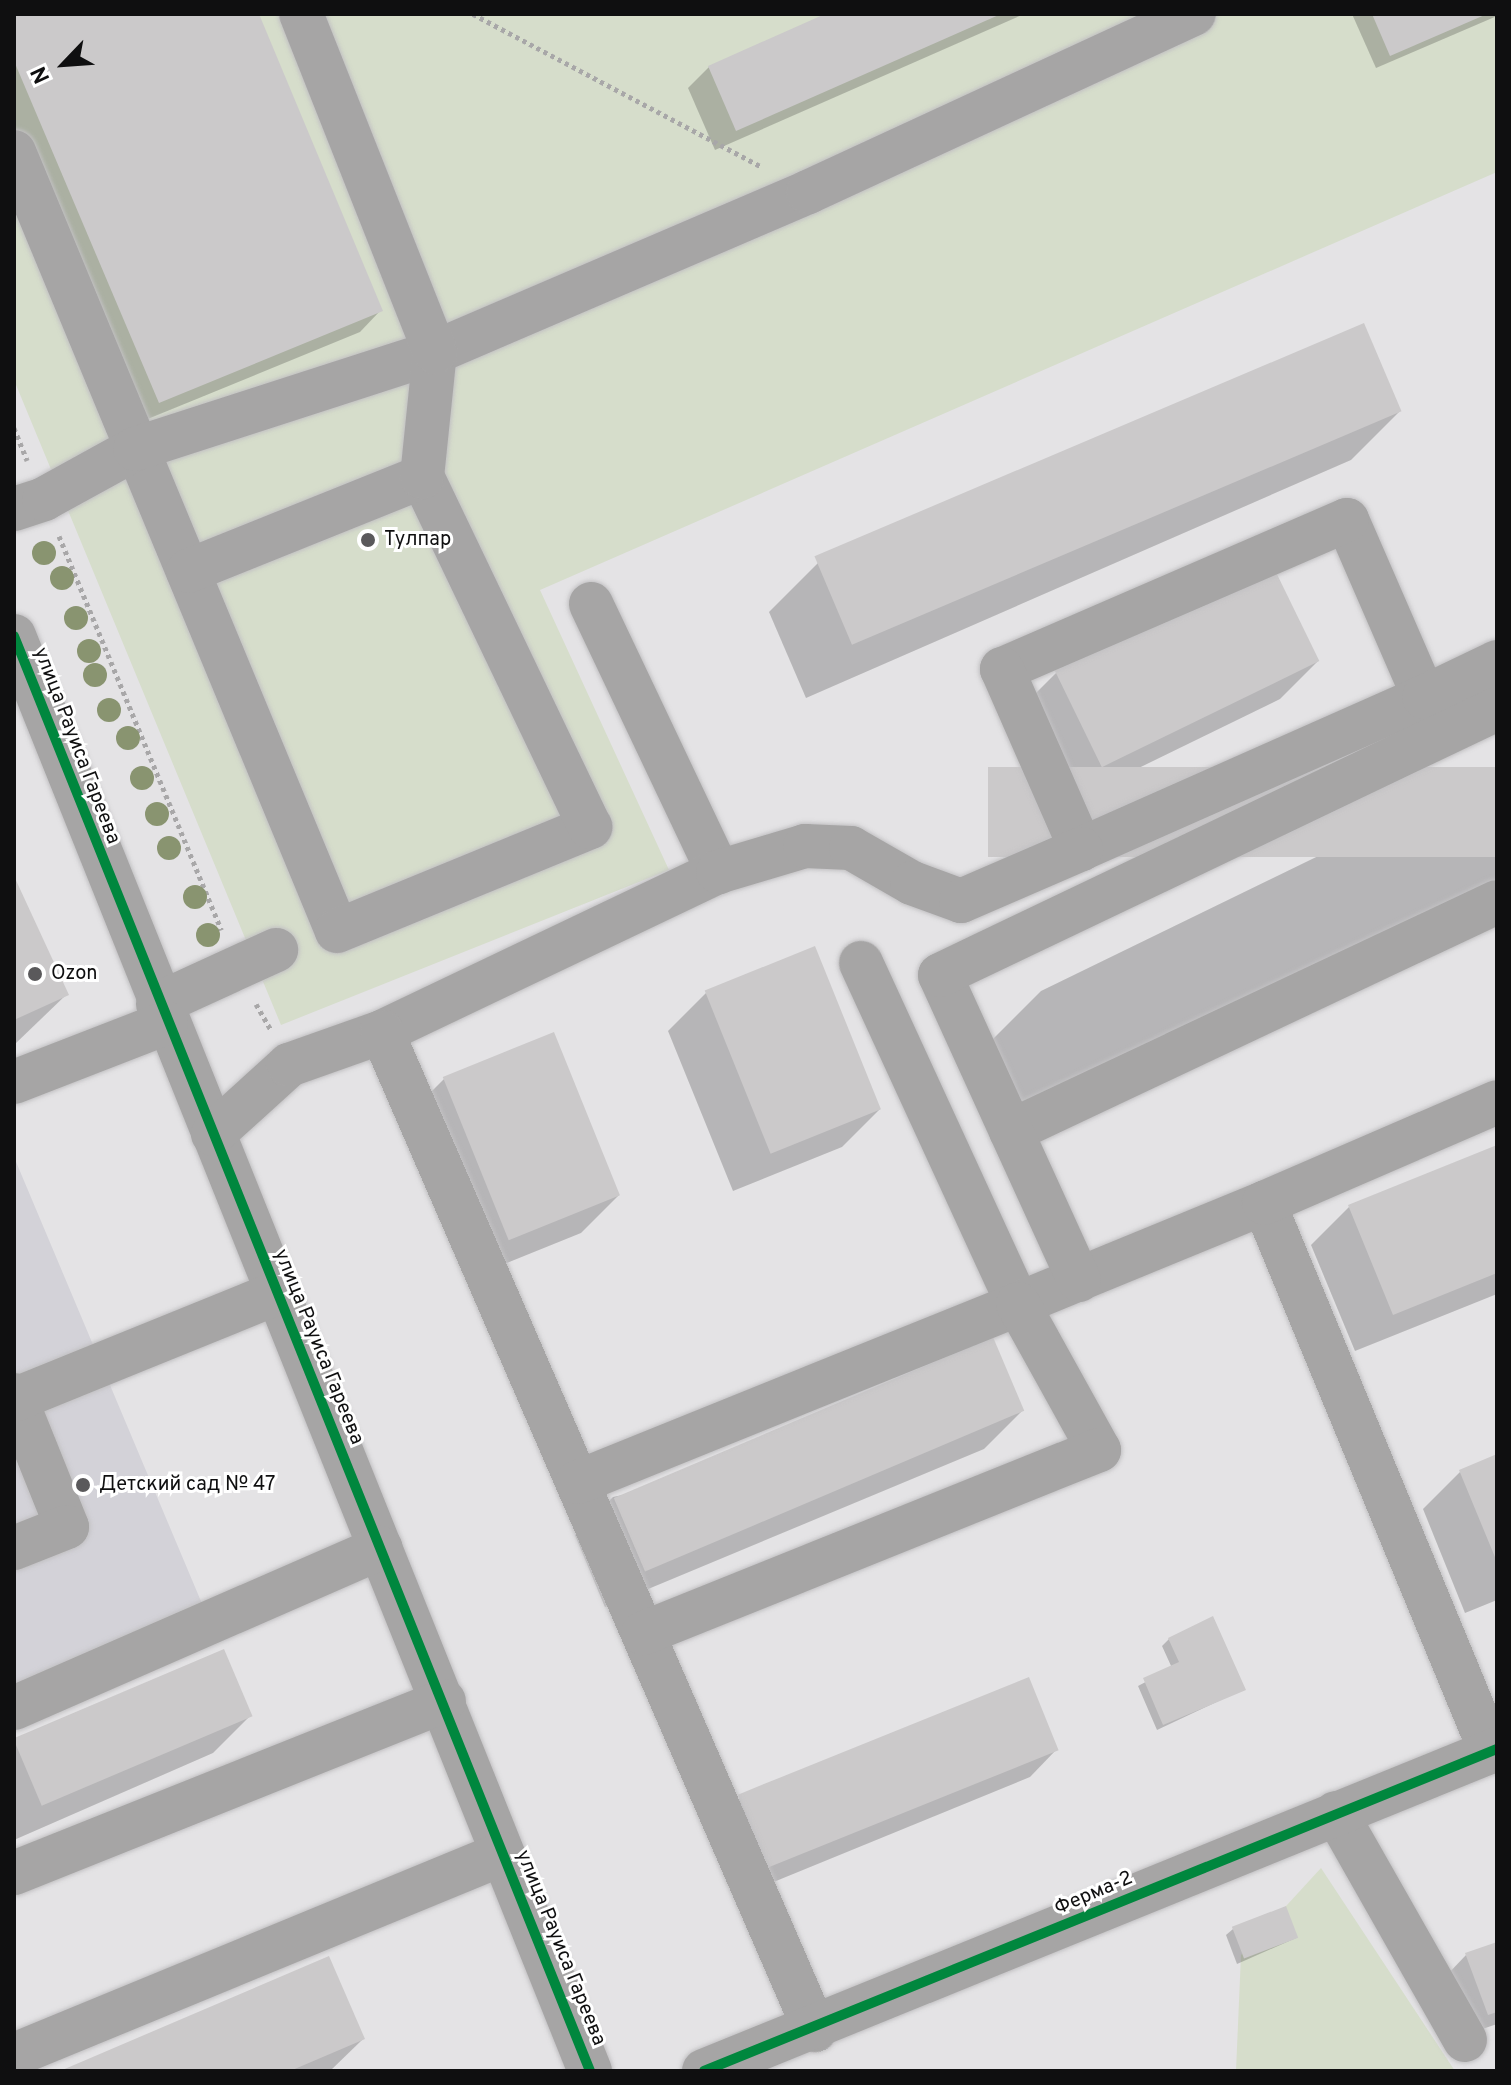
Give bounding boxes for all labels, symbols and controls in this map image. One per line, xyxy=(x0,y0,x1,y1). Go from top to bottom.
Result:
north arrow xyxy=(24,24,104,104)
text: N xyxy=(26,61,57,87)
place label: Тулпар xyxy=(384,528,451,552)
marker: Тулпар xyxy=(359,531,377,549)
street label: улица Рауиса Гареева xyxy=(27,644,125,848)
place label: Ozon xyxy=(51,962,97,986)
marker: Ozon xyxy=(26,965,44,983)
street label: улица Рауиса Гареева xyxy=(268,1246,368,1448)
place label: Детский сад № 47 xyxy=(99,1473,276,1497)
marker: Детский сад № 47 xyxy=(74,1476,92,1494)
street label: улица Рауиса Гареева xyxy=(510,1847,610,2049)
street label: Ферма-2 xyxy=(1051,1867,1137,1921)

